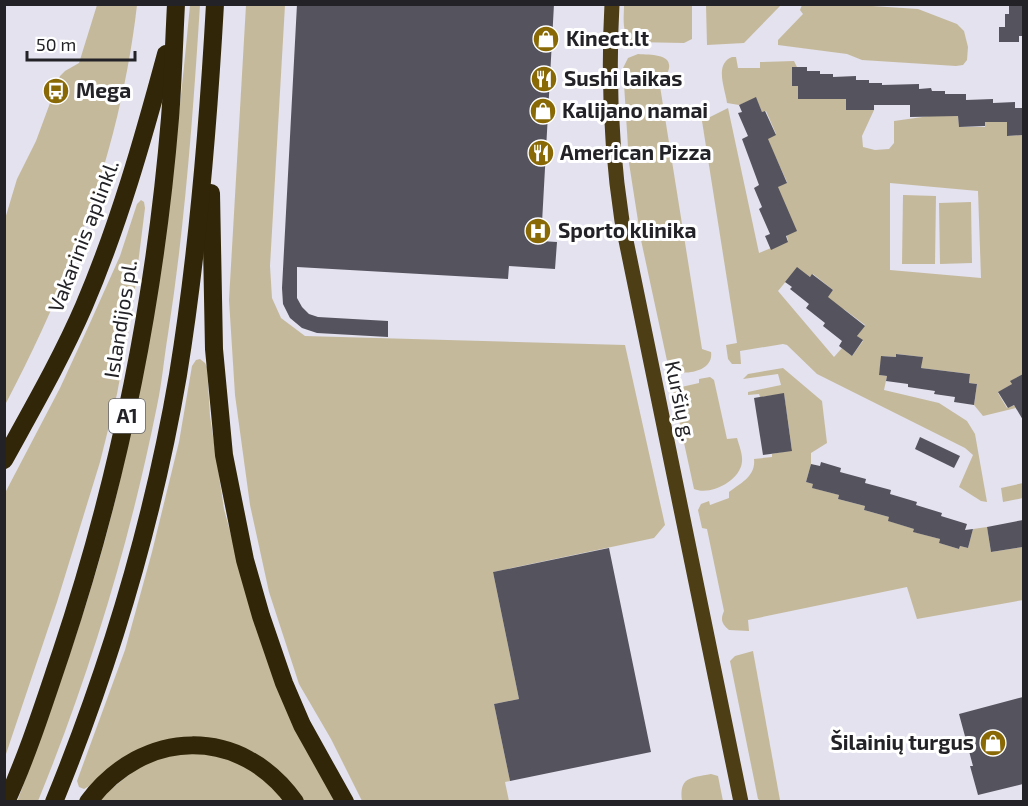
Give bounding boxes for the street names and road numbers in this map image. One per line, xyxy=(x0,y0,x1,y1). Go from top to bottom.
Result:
street label: Vakarinis aplinkl. xyxy=(42,156,123,315)
street label: Islandijos pl. xyxy=(98,258,142,380)
street label: Kuršių g. xyxy=(661,358,702,443)
road number: A1 xyxy=(109,399,145,433)

